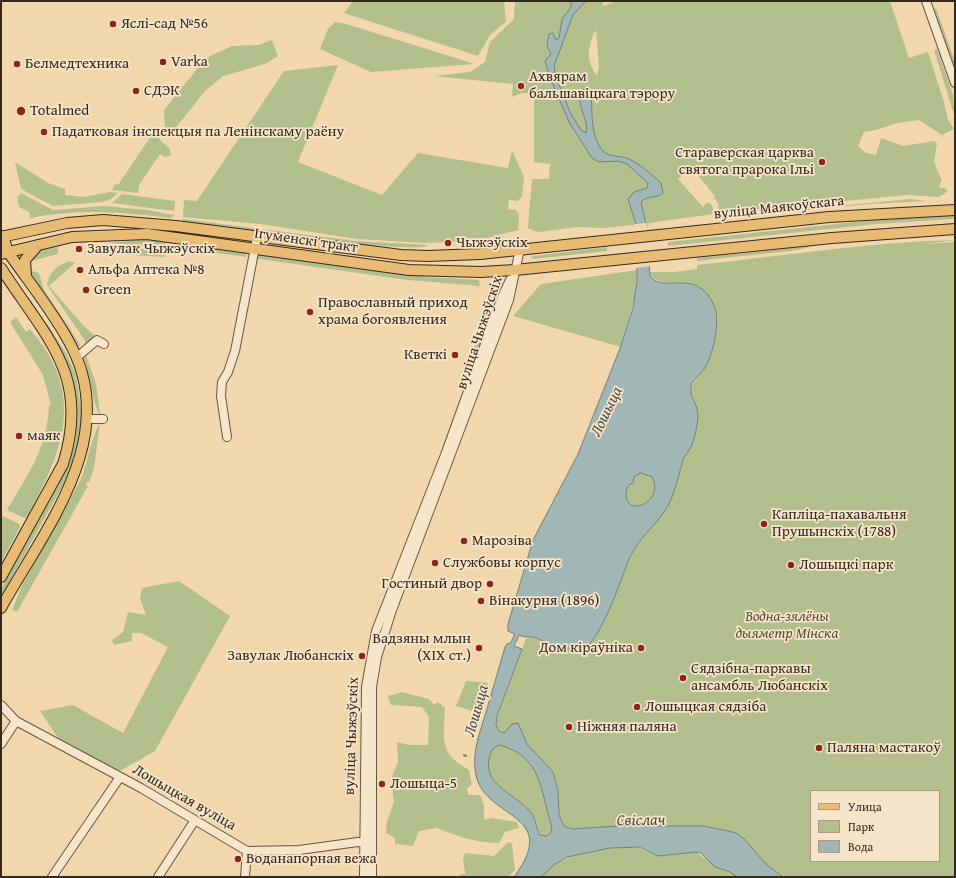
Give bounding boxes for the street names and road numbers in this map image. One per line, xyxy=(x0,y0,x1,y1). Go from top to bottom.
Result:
street label: вуліца Маякоўскага xyxy=(713,192,845,224)
street label: Ігуменскі тракт xyxy=(253,225,359,257)
street label: вуліца Чыжэўскіх xyxy=(453,274,507,392)
street label: вуліца Чыжэўскіх xyxy=(341,677,363,795)
street label: Лошыцкая вуліца xyxy=(129,761,239,835)

